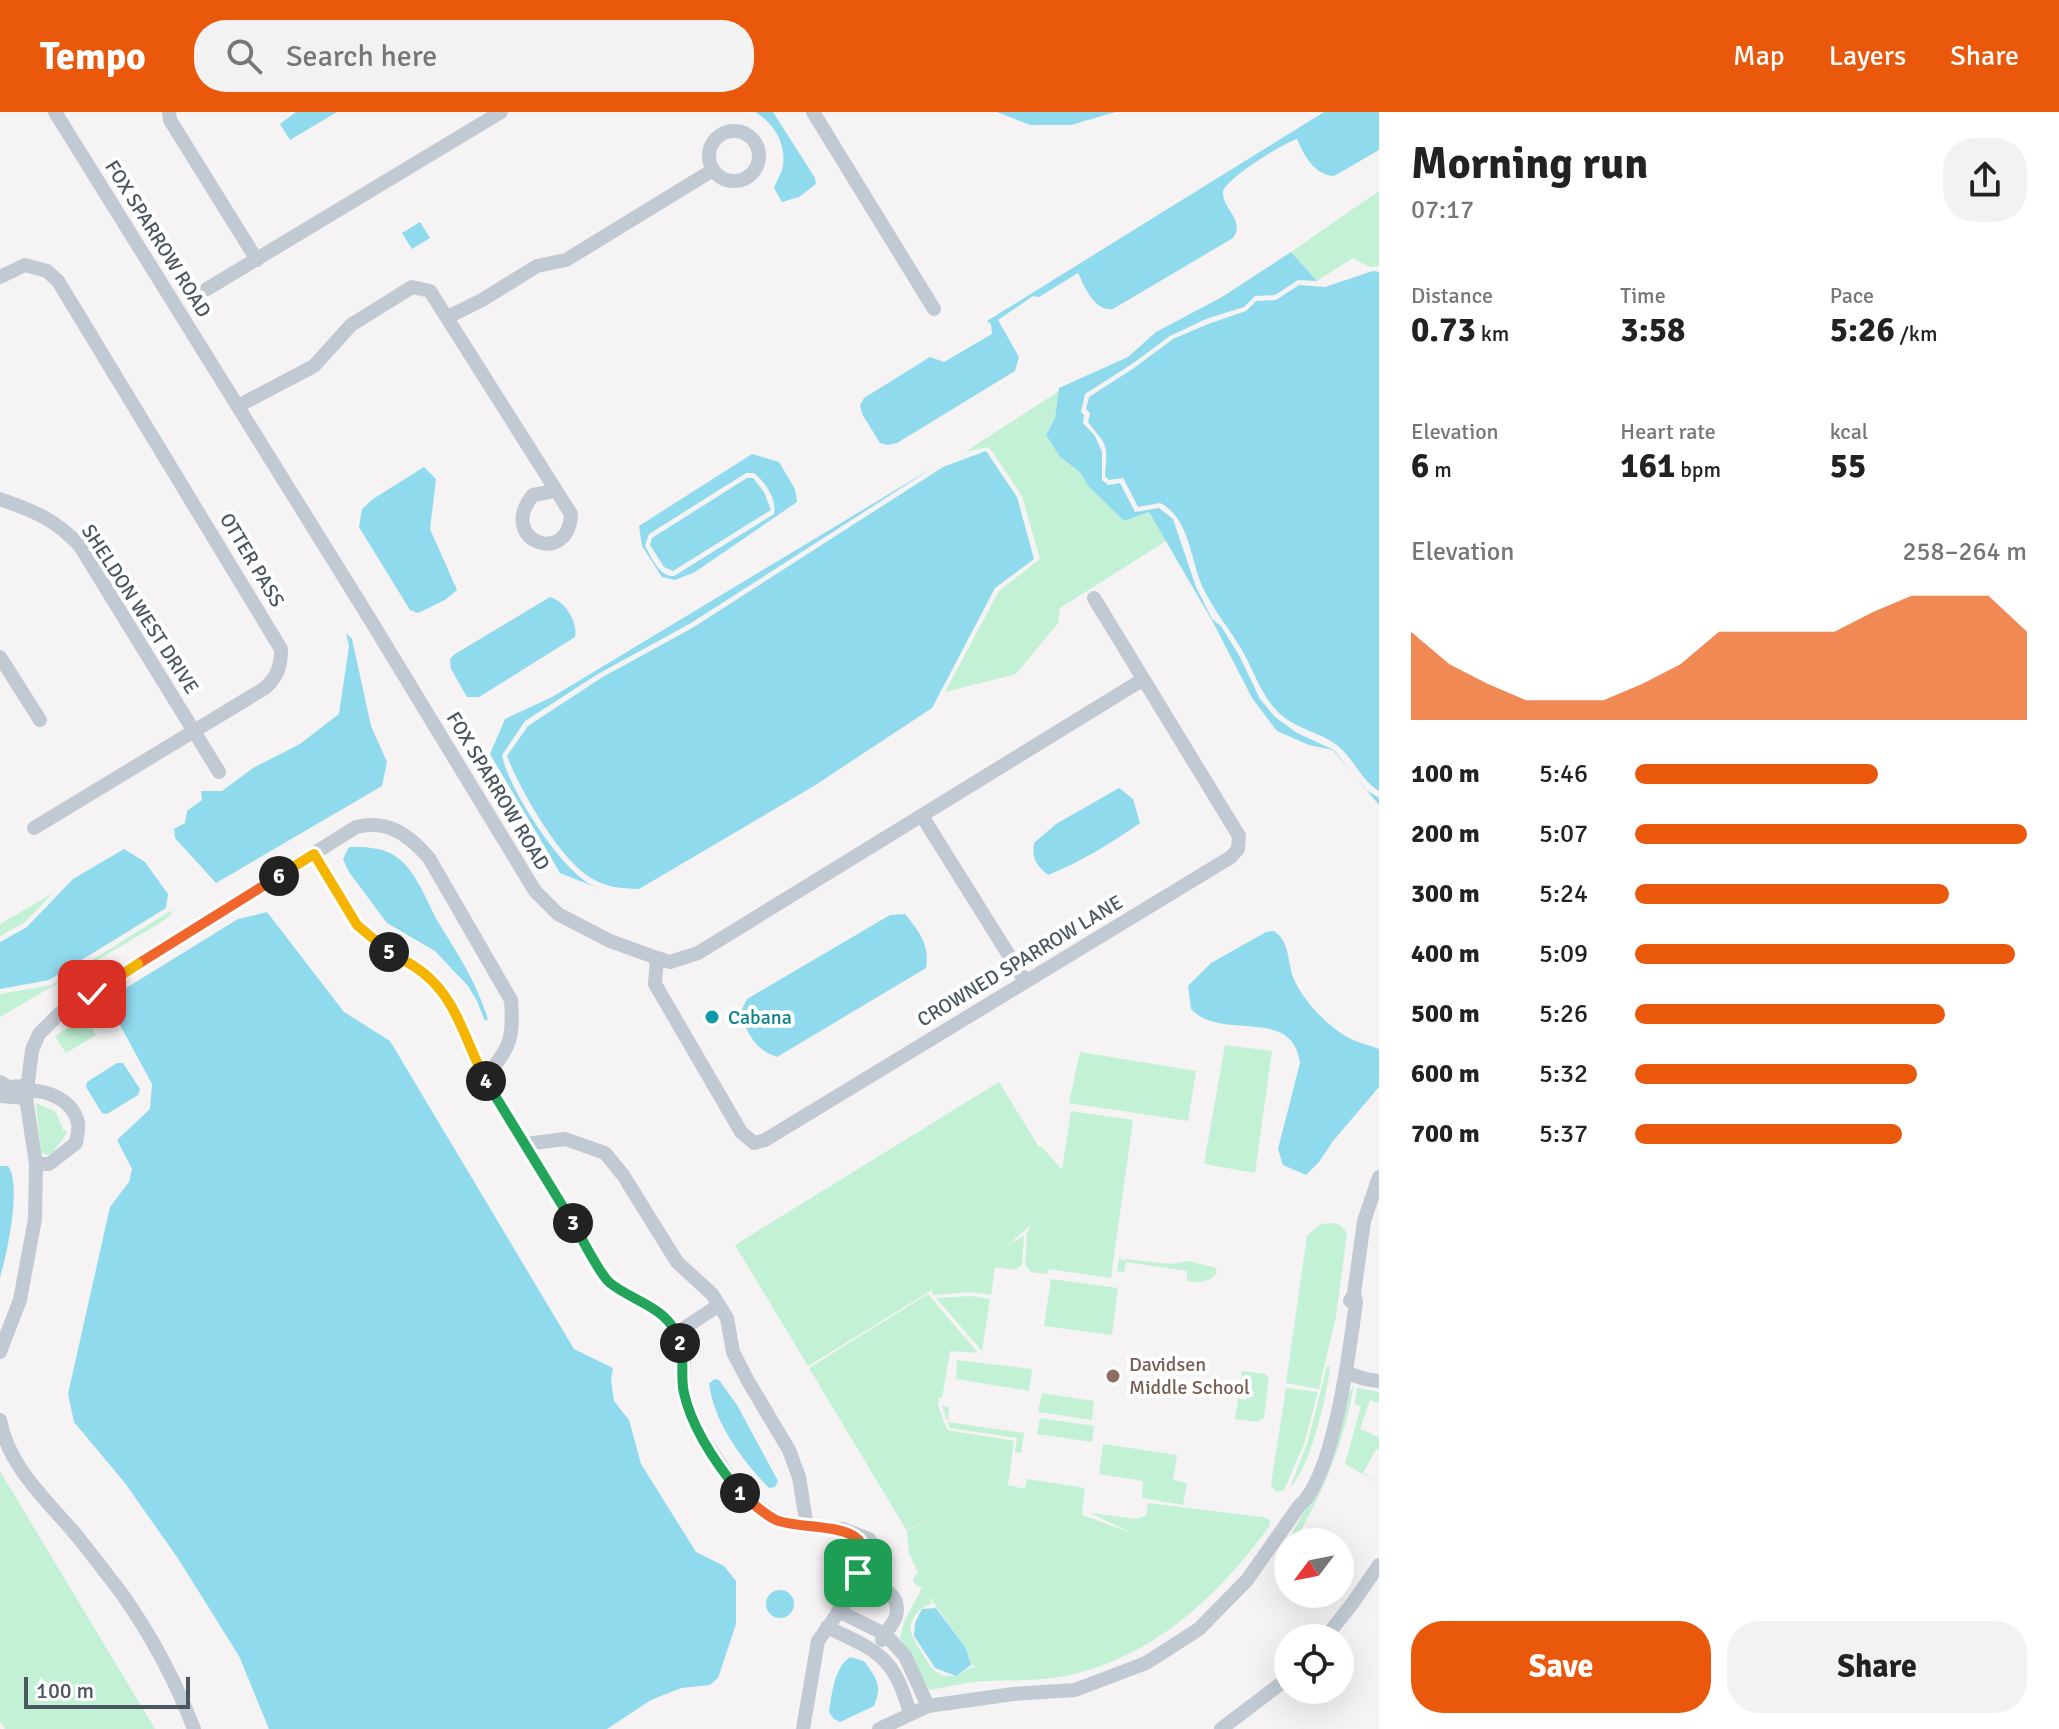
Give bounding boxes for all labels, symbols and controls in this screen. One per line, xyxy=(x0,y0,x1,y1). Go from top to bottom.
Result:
search box xyxy=(194,20,754,92)
text: Tempo xyxy=(40,33,146,80)
icon: search xyxy=(222,34,266,78)
text: Search here xyxy=(286,38,437,75)
text: Map xyxy=(1733,39,1785,73)
text: Layers xyxy=(1829,39,1906,73)
text: Share xyxy=(1950,39,2019,73)
text: Morning run xyxy=(1411,137,1648,191)
button: share xyxy=(1943,138,2027,222)
street label: FOX SPARROW ROAD xyxy=(100,156,216,322)
text: 07:17 xyxy=(1411,194,1474,226)
text: Distance xyxy=(1411,282,1493,309)
text: Time xyxy=(1620,282,1666,309)
text: Pace xyxy=(1830,282,1874,309)
text: 0.73 xyxy=(1411,309,1476,351)
text: 3:58 xyxy=(1620,309,1685,351)
text: 5:26 xyxy=(1830,309,1895,351)
text: km xyxy=(1476,320,1509,347)
text: /km xyxy=(1895,320,1937,347)
text: Elevation xyxy=(1411,418,1499,445)
text: Heart rate xyxy=(1620,418,1716,445)
text: kcal xyxy=(1830,418,1868,445)
text: 6 xyxy=(1411,445,1429,487)
text: 161 xyxy=(1620,445,1675,487)
text: 55 xyxy=(1830,445,1866,487)
text: m xyxy=(1429,456,1452,483)
text: bpm xyxy=(1675,456,1721,483)
street label: OTTER PASS xyxy=(214,508,290,612)
street label: SHELDON WEST DRIVE xyxy=(76,520,204,698)
text: Elevation xyxy=(1411,536,1515,568)
text: 258–264 m xyxy=(1903,536,2027,568)
street label: FOX SPARROW ROAD xyxy=(441,707,555,875)
text: 100 m xyxy=(1411,758,1480,790)
text: 5:46 xyxy=(1539,758,1588,790)
text: 200 m xyxy=(1411,818,1480,850)
text: 5:07 xyxy=(1539,818,1588,850)
pin: 6 xyxy=(259,856,299,896)
text: 6 xyxy=(273,862,285,889)
text: 300 m xyxy=(1411,878,1480,910)
text: 5:24 xyxy=(1539,878,1588,910)
street label: CROWNED SPARROW LANE xyxy=(913,890,1127,1032)
pin: 5 xyxy=(369,932,409,972)
text: 5 xyxy=(383,938,395,965)
text: 400 m xyxy=(1411,938,1480,970)
text: 5:09 xyxy=(1539,938,1588,970)
pin xyxy=(58,960,126,1028)
icon: check xyxy=(70,972,114,1016)
text: 500 m xyxy=(1411,998,1480,1030)
text: 5:26 xyxy=(1539,998,1588,1030)
place label: Cabana xyxy=(728,1005,792,1030)
marker: Cabana xyxy=(703,1008,721,1026)
text: 600 m xyxy=(1411,1058,1480,1090)
text: 5:32 xyxy=(1539,1058,1588,1090)
pin: 4 xyxy=(466,1061,506,1101)
text: 4 xyxy=(480,1067,492,1094)
text: 700 m xyxy=(1411,1118,1480,1150)
text: 5:37 xyxy=(1539,1118,1588,1150)
pin: 3 xyxy=(553,1203,593,1243)
text: 3 xyxy=(567,1209,579,1236)
pin: 2 xyxy=(660,1323,700,1363)
text: 2 xyxy=(674,1329,686,1356)
place label: Davidsen Middle School xyxy=(1129,1352,1250,1400)
marker: Davidsen Middle School xyxy=(1104,1367,1122,1385)
pin: 1 xyxy=(720,1473,760,1513)
text: 1 xyxy=(734,1479,746,1506)
north arrow xyxy=(1274,1528,1354,1608)
map controls xyxy=(1274,1528,1354,1704)
pin xyxy=(824,1539,892,1607)
icon: arrive xyxy=(836,1551,880,1595)
button: Save xyxy=(1411,1621,1711,1713)
button: Share xyxy=(1727,1621,2027,1713)
button: locate xyxy=(1274,1624,1354,1704)
scale bar xyxy=(24,1673,190,1709)
text: 100 m xyxy=(36,1677,94,1704)

